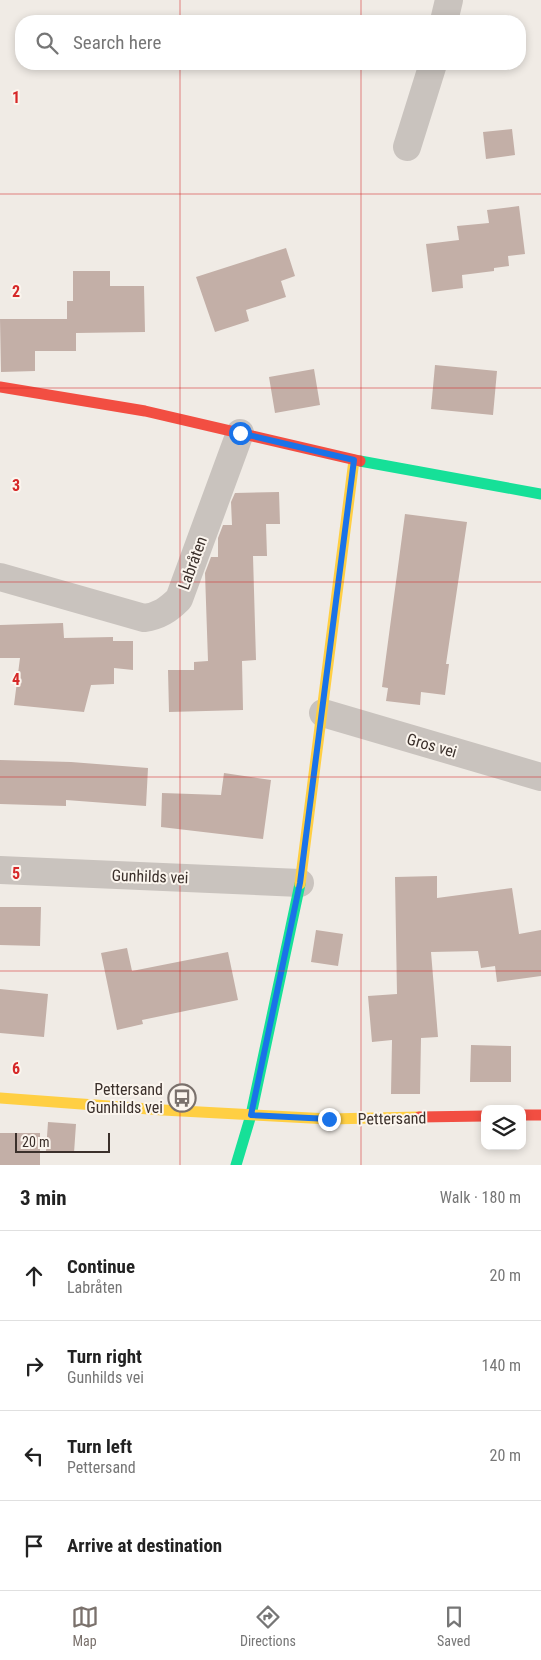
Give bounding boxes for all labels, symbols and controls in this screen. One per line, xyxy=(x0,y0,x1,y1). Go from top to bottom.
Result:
search box xyxy=(15,15,526,70)
icon: search xyxy=(33,29,61,57)
text: Search here xyxy=(73,31,161,54)
text: 1 xyxy=(12,88,20,107)
text: 2 xyxy=(12,282,20,301)
route start xyxy=(229,422,252,445)
text: 3 xyxy=(12,476,20,495)
street label: Labråten xyxy=(174,534,211,592)
text: 4 xyxy=(12,670,20,689)
street label: Gros vei xyxy=(405,729,459,762)
text: 5 xyxy=(12,864,20,883)
street label: Gunhilds vei xyxy=(111,866,189,887)
text: 6 xyxy=(12,1059,20,1078)
place label: Pettersand Gunhilds vei xyxy=(86,1080,163,1117)
bus stop icon: Pettersand Gunhilds vei xyxy=(167,1083,197,1113)
map controls xyxy=(481,1105,526,1150)
button: layers xyxy=(481,1105,526,1150)
route end xyxy=(318,1108,341,1131)
street label: Pettersand xyxy=(357,1108,427,1129)
scale bar xyxy=(15,1130,110,1153)
text: 20 m xyxy=(22,1134,50,1150)
text: 3 min xyxy=(20,1186,67,1210)
text: Walk · 180 m xyxy=(440,1188,521,1207)
text: Continue xyxy=(67,1255,135,1278)
icon: ahead xyxy=(20,1262,48,1290)
text: 20 m xyxy=(489,1266,521,1285)
text: Labråten xyxy=(67,1278,122,1297)
text: Turn right xyxy=(67,1345,142,1368)
icon: right xyxy=(20,1352,48,1380)
text: 140 m xyxy=(482,1356,521,1375)
text: Gunhilds vei xyxy=(67,1368,144,1387)
text: Turn left xyxy=(67,1435,132,1458)
icon: left xyxy=(20,1442,48,1470)
text: 20 m xyxy=(489,1446,521,1465)
text: Pettersand xyxy=(67,1458,136,1477)
icon: arrive xyxy=(20,1532,48,1560)
text: Arrive at destination xyxy=(67,1534,222,1557)
tab: Map xyxy=(71,1603,99,1649)
tab: Directions xyxy=(240,1603,296,1649)
tab: Saved xyxy=(437,1603,470,1649)

